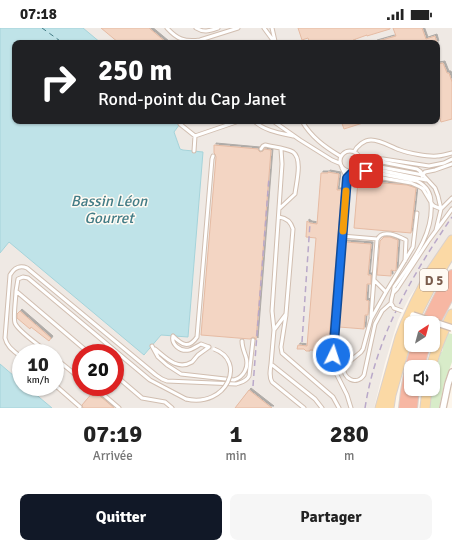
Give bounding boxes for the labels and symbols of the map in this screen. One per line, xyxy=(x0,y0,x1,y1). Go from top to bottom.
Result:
pin xyxy=(349,154,383,188)
water label: Bassin Léon Gourret xyxy=(71,192,148,227)
road number: D 5 xyxy=(420,269,448,291)
north arrow xyxy=(404,316,440,352)
position arrow xyxy=(312,334,354,376)
speed limit sign: 20 xyxy=(72,344,124,396)

